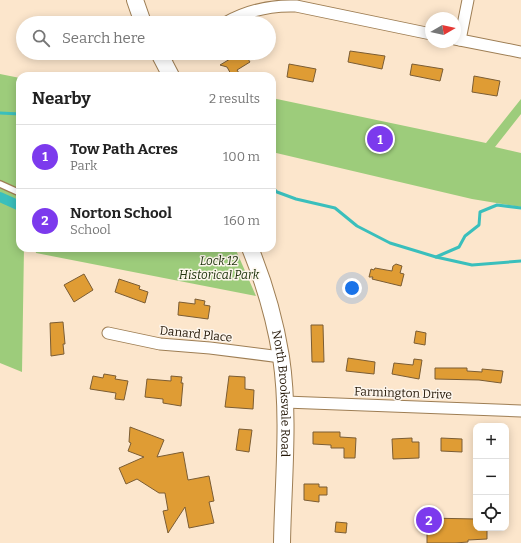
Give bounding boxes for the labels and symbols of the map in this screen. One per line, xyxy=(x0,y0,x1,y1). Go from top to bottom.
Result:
north arrow xyxy=(425,12,461,48)
pin: 1 xyxy=(367,124,393,154)
park label: Lock 12 Historical Park xyxy=(179,254,260,282)
your location xyxy=(342,278,362,298)
street label: Danard Place xyxy=(159,323,233,345)
street label: North Brooksvale Road xyxy=(269,329,293,457)
street label: Farmington Drive xyxy=(354,384,452,402)
pin: 2 xyxy=(416,505,442,535)

